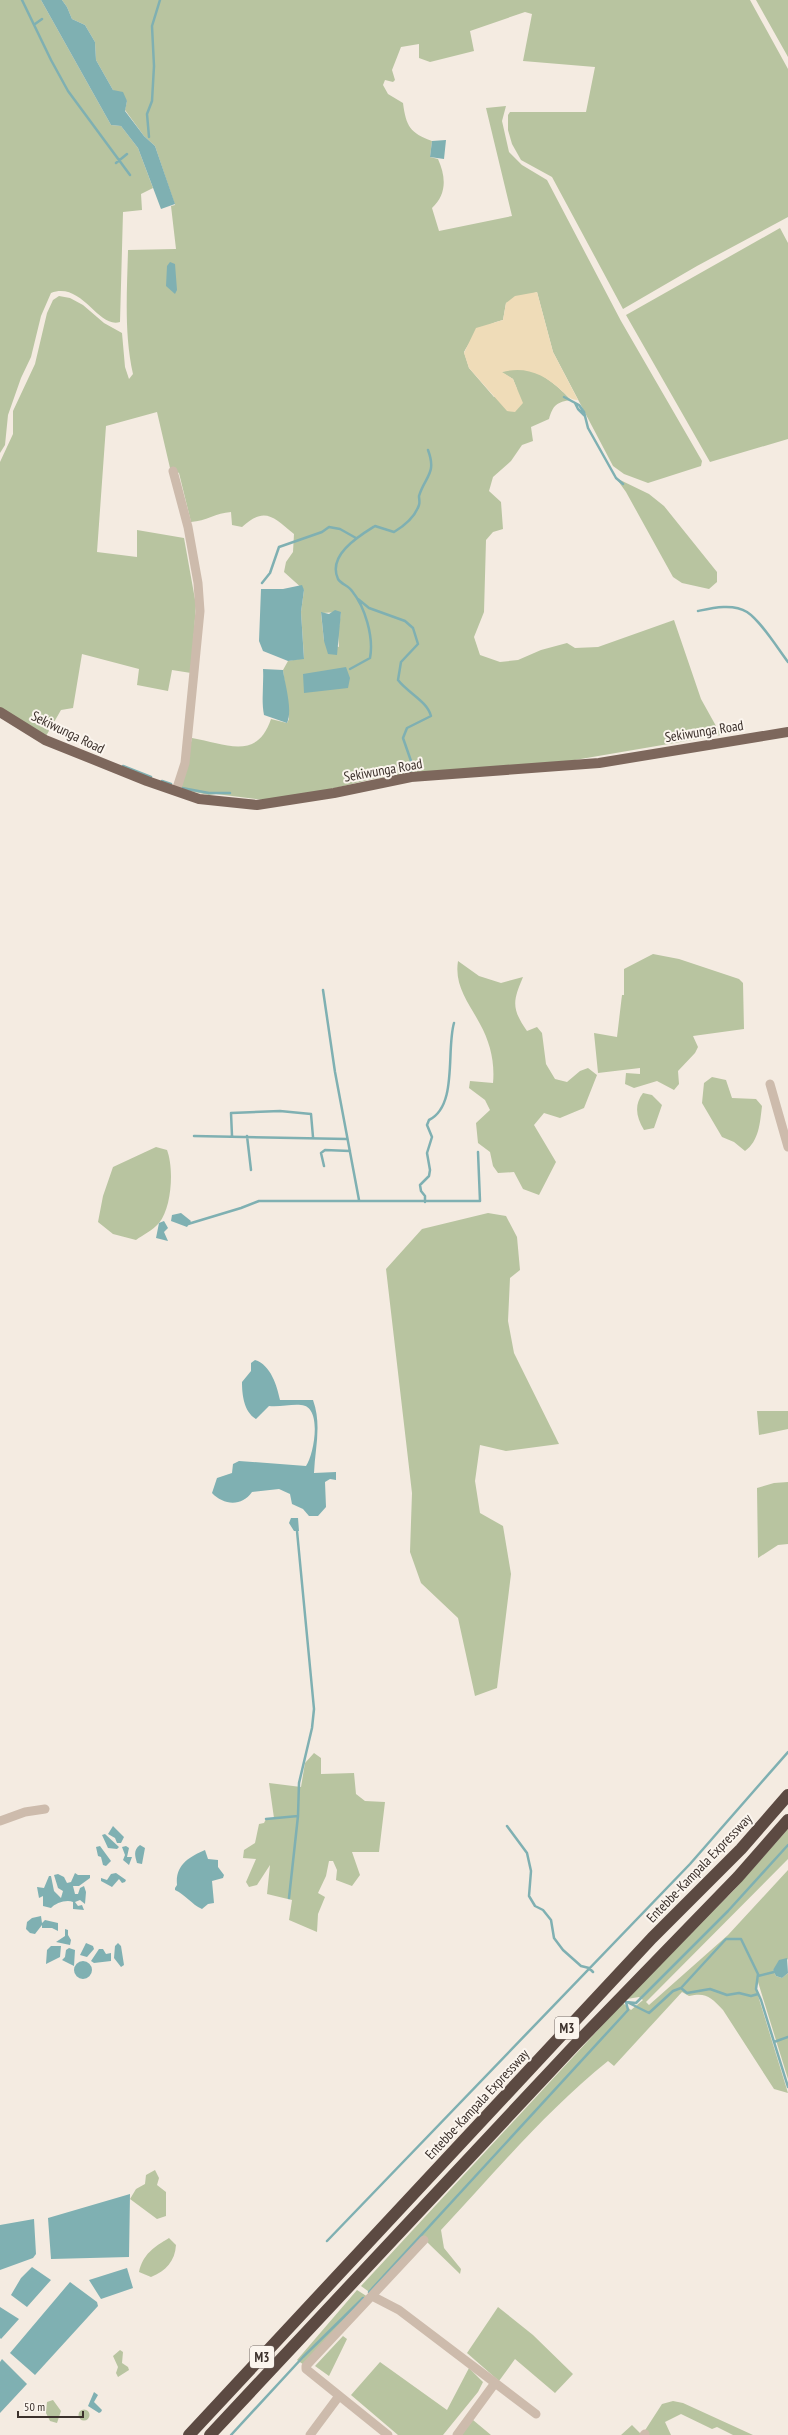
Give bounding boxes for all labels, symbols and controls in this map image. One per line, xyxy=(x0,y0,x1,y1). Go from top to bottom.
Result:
street label: Sekiwunga Road xyxy=(28,707,108,757)
street label: Sekiwunga Road xyxy=(663,716,745,746)
street label: Sekiwunga Road xyxy=(342,754,424,786)
street label: Entebbe-Kampala Expressway xyxy=(642,1809,756,1926)
road number: M3 xyxy=(555,2017,579,2039)
street label: Entebbe-Kampala Expressway xyxy=(421,2044,533,2163)
road number: M3 xyxy=(250,2346,274,2368)
scale bar xyxy=(18,2393,83,2419)
text: 50 m xyxy=(24,2399,45,2414)

